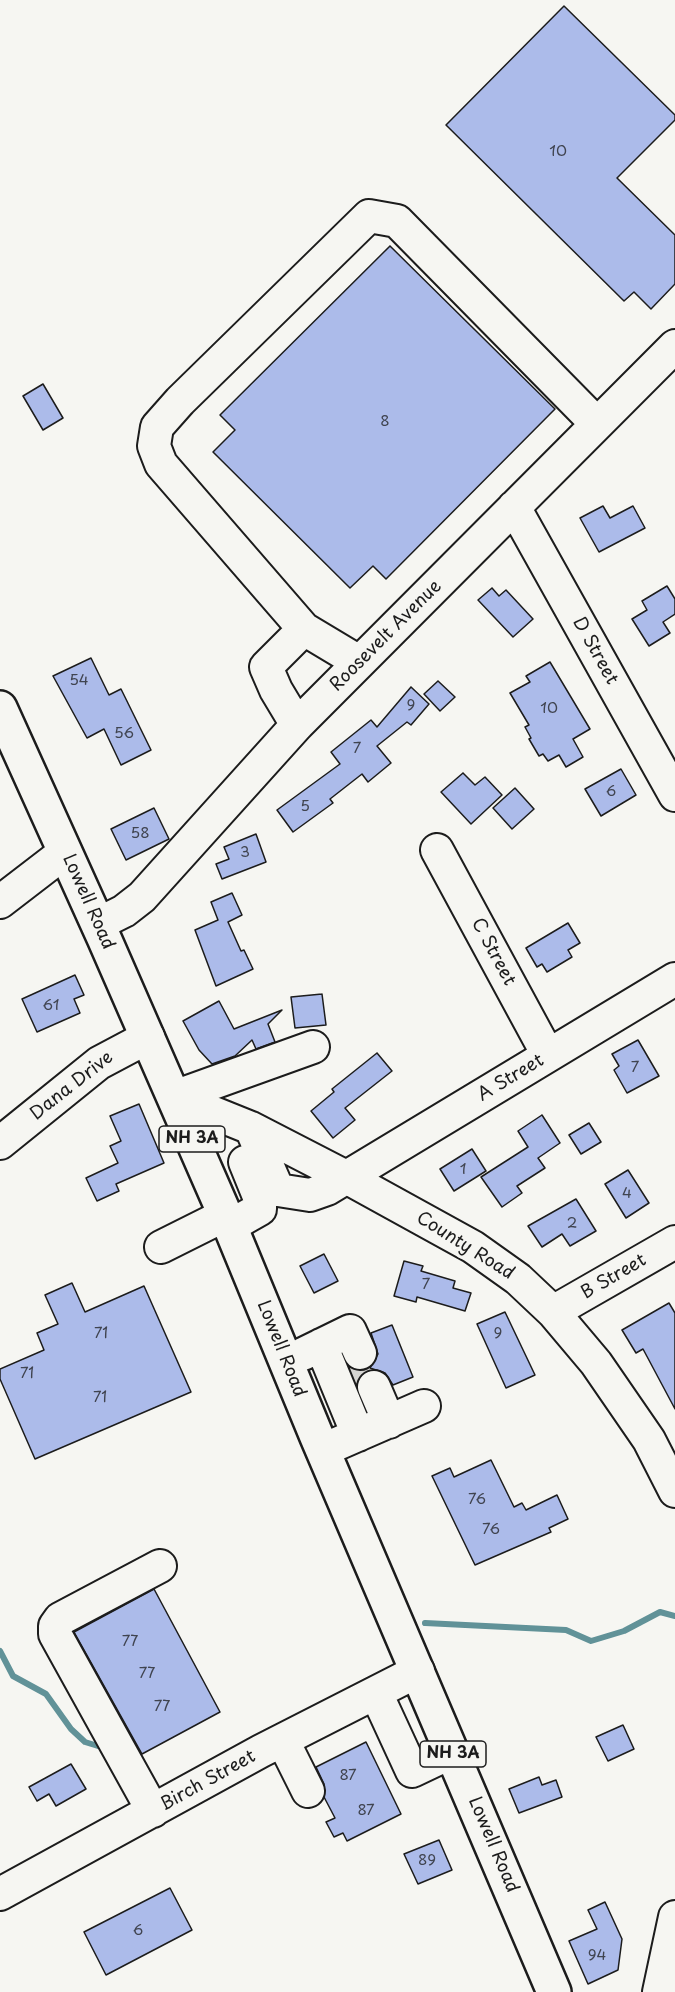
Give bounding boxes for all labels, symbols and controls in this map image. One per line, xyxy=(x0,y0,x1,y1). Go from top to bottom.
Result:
house number: 10 xyxy=(549,143,567,161)
house number: 8 xyxy=(380,413,390,431)
street label: Roosevelt Avenue xyxy=(326,576,446,696)
street label: D Street xyxy=(568,613,622,689)
house number: 54 xyxy=(69,672,89,690)
house number: 9 xyxy=(407,697,415,715)
house number: 10 xyxy=(540,700,558,718)
house number: 56 xyxy=(114,725,134,743)
house number: 7 xyxy=(353,740,361,758)
house number: 6 xyxy=(606,783,616,801)
house number: 5 xyxy=(300,798,310,816)
house number: 58 xyxy=(130,825,150,843)
house number: 3 xyxy=(240,844,250,862)
street label: Lowell Road xyxy=(57,851,119,953)
street label: C Street xyxy=(466,915,520,989)
house number: 61 xyxy=(43,997,59,1015)
street label: Dana Drive xyxy=(26,1047,118,1125)
street label: A Street xyxy=(474,1050,548,1106)
house number: 7 xyxy=(631,1059,639,1077)
road number: NH 3A xyxy=(159,1126,225,1152)
house number: 1 xyxy=(460,1161,466,1179)
house number: 4 xyxy=(622,1185,632,1203)
street label: County Road xyxy=(412,1207,518,1285)
house number: 2 xyxy=(567,1215,577,1233)
street label: B Street xyxy=(578,1250,650,1304)
house number: 7 xyxy=(422,1276,430,1294)
street label: Lowell Road xyxy=(252,1298,310,1400)
house number: 71 xyxy=(94,1325,108,1343)
house number: 9 xyxy=(494,1325,502,1343)
house number: 71 xyxy=(20,1365,34,1383)
house number: 71 xyxy=(93,1389,107,1407)
house number: 76 xyxy=(468,1491,486,1509)
house number: 76 xyxy=(482,1521,500,1539)
house number: 77 xyxy=(122,1633,138,1651)
house number: 77 xyxy=(139,1665,155,1683)
house number: 77 xyxy=(154,1698,170,1716)
road number: NH 3A xyxy=(420,1741,486,1767)
street label: Birch Street xyxy=(157,1746,259,1816)
house number: 87 xyxy=(339,1767,357,1785)
street label: Lowell Road xyxy=(463,1794,523,1896)
house number: 87 xyxy=(357,1802,375,1820)
house number: 89 xyxy=(418,1852,436,1870)
house number: 6 xyxy=(133,1922,143,1940)
house number: 94 xyxy=(588,1947,606,1965)

